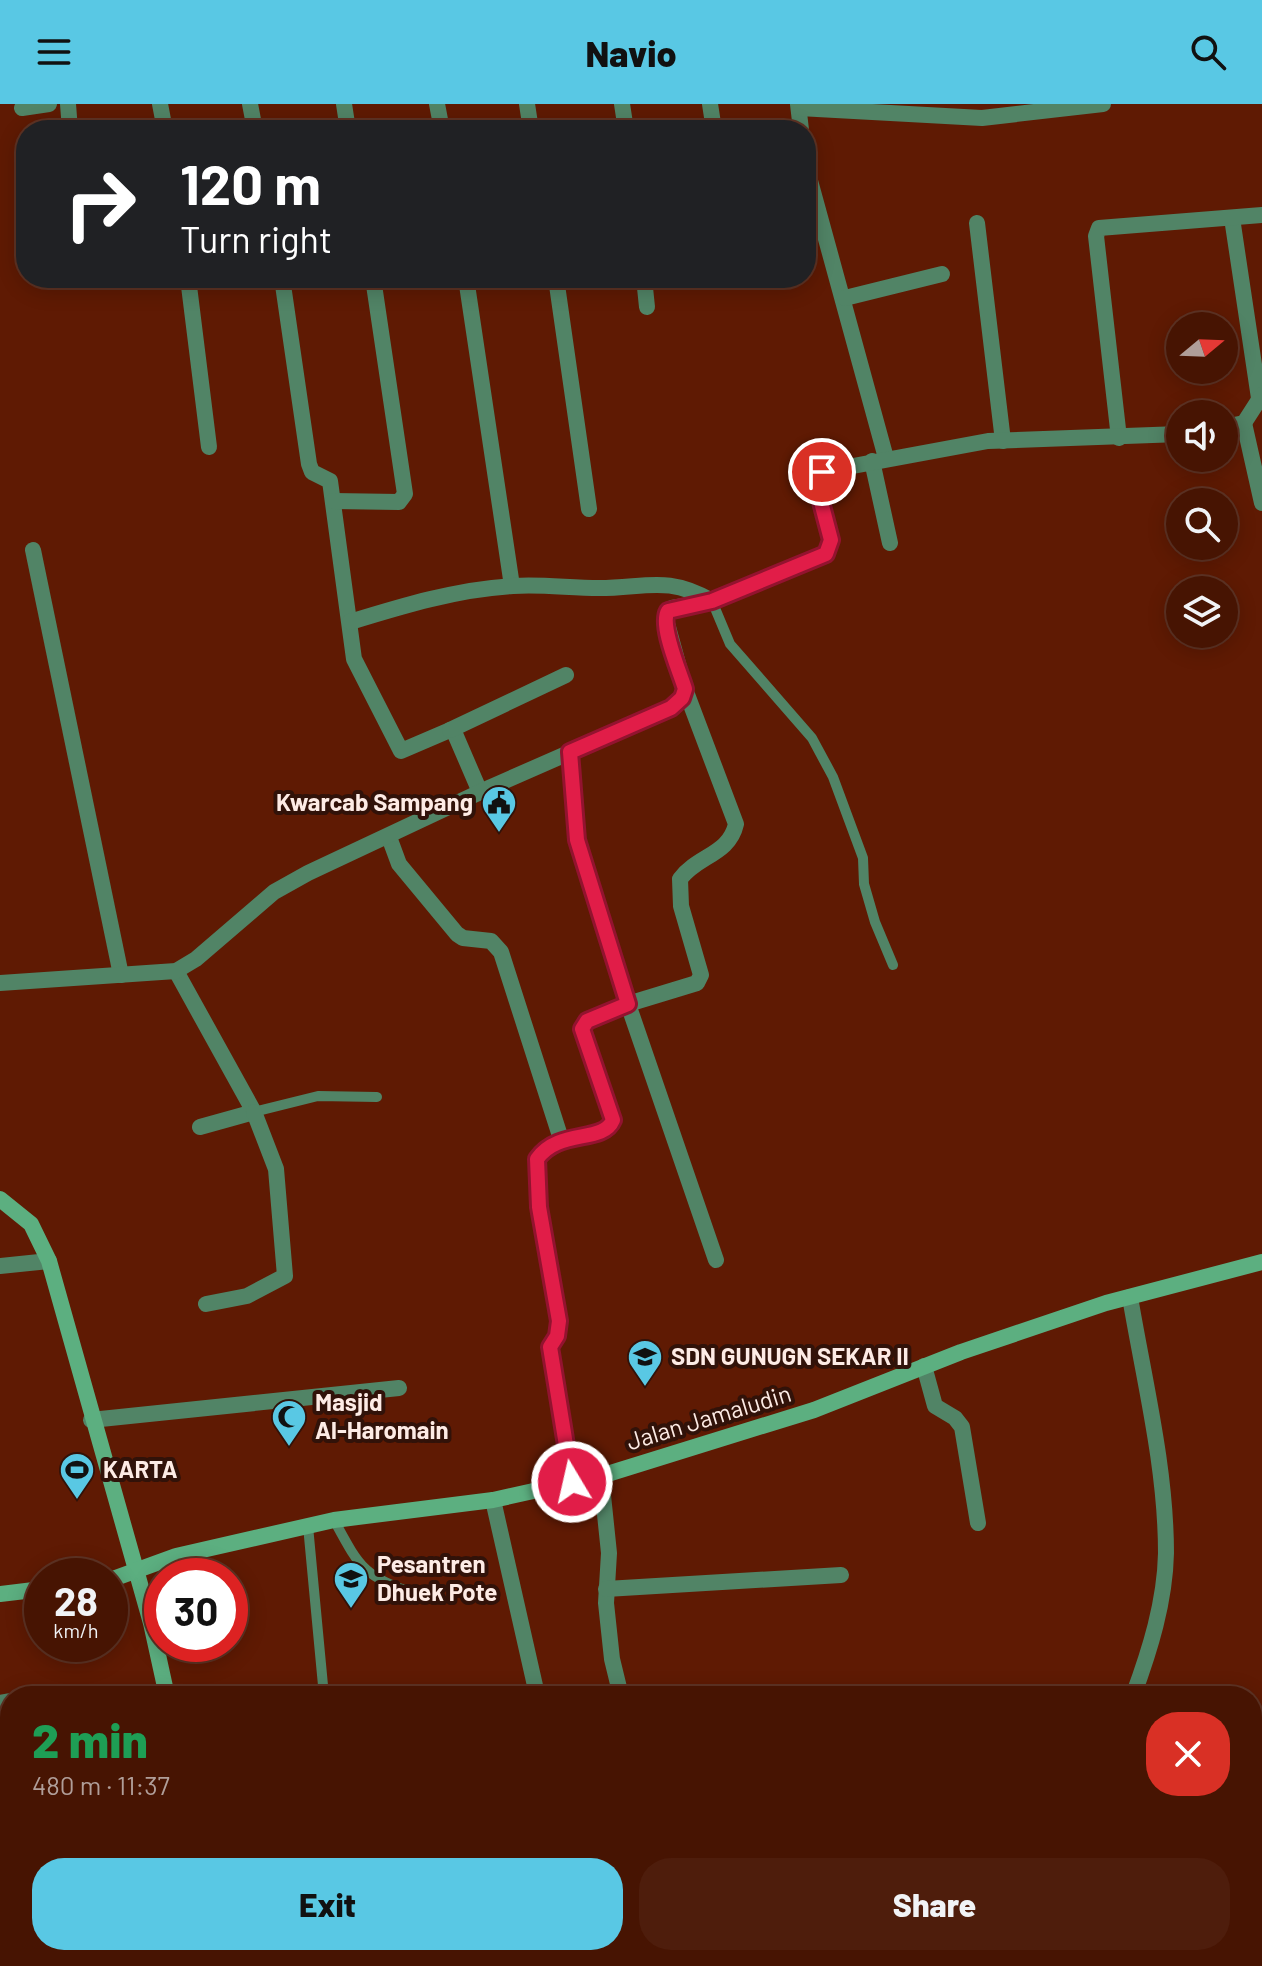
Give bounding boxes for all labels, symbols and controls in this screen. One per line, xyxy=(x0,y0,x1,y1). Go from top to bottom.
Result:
icon: menu xyxy=(32,30,76,74)
icon: search xyxy=(1186,30,1230,74)
text: Navio xyxy=(585,31,677,74)
text: 120 m xyxy=(180,149,321,216)
icon: right xyxy=(48,152,152,256)
text: Turn right xyxy=(180,217,332,260)
north arrow xyxy=(1166,312,1238,384)
map controls xyxy=(1166,312,1238,648)
button: sound xyxy=(1166,400,1238,472)
pin xyxy=(788,438,856,506)
icon: arrive xyxy=(800,450,844,494)
button: search xyxy=(1166,488,1238,560)
button: layers xyxy=(1166,576,1238,648)
public building icon: Kwarcab Sampang xyxy=(480,784,518,834)
place label: Kwarcab Sampang xyxy=(276,787,473,816)
school or university icon: SDN GUNUGN SEKAR II xyxy=(626,1338,664,1388)
place label: SDN GUNUGN SEKAR II xyxy=(671,1341,909,1370)
street label: Jalan Jamaludin xyxy=(623,1378,794,1455)
place label: Masjid Al-Haromain xyxy=(315,1387,449,1444)
mosque icon: Masjid Al-Haromain xyxy=(270,1398,308,1448)
position arrow xyxy=(530,1440,614,1524)
sports icon: KARTA xyxy=(58,1451,96,1501)
place label: KARTA xyxy=(103,1454,178,1483)
place label: Pesantren Dhuek Pote xyxy=(377,1549,497,1606)
speed limit sign: 30 xyxy=(144,1558,248,1662)
school or university icon: Pesantren Dhuek Pote xyxy=(332,1560,370,1610)
text: 28 xyxy=(54,1576,98,1624)
text: km/h xyxy=(53,1618,99,1642)
text: 2 min xyxy=(32,1710,148,1768)
button: close xyxy=(1146,1712,1230,1796)
text: 480 m · 11:37 xyxy=(32,1769,170,1800)
button: Exit xyxy=(32,1858,623,1950)
button: Share xyxy=(639,1858,1230,1950)

